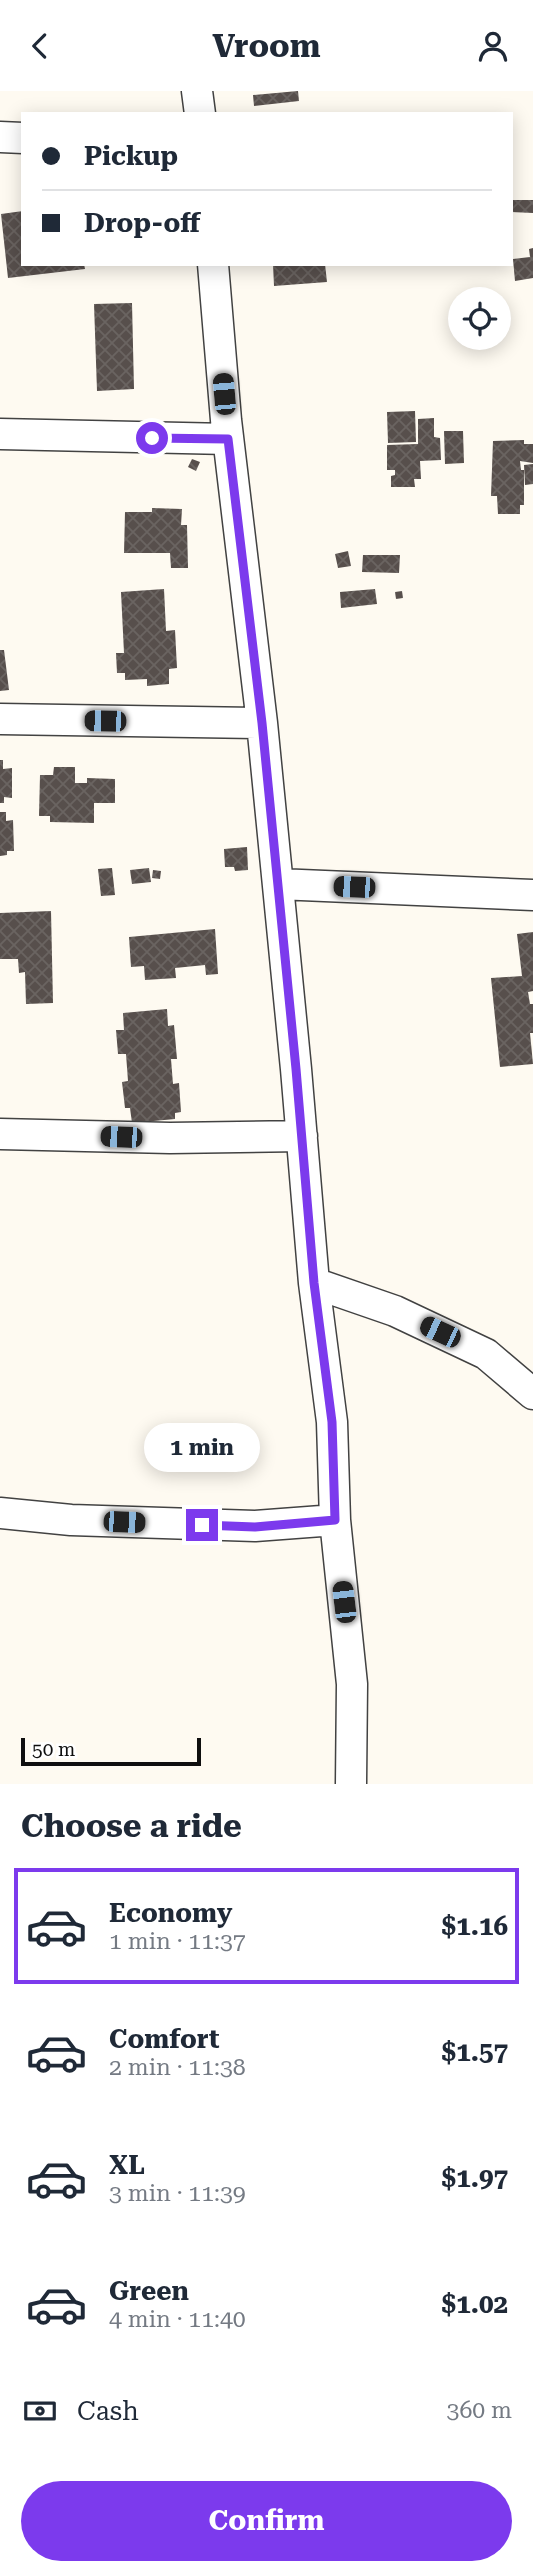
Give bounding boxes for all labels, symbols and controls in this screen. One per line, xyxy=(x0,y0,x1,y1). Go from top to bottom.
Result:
icon: back xyxy=(21,27,59,65)
text: Vroom xyxy=(212,27,321,65)
icon: person xyxy=(474,27,512,65)
text: Pickup xyxy=(84,141,178,171)
text: Drop-off xyxy=(84,208,200,238)
map controls xyxy=(448,287,511,350)
button: locate xyxy=(448,287,511,350)
car xyxy=(212,372,237,416)
route start xyxy=(136,422,168,454)
car xyxy=(84,710,127,732)
car xyxy=(333,876,376,898)
car xyxy=(100,1126,143,1148)
car xyxy=(417,1314,464,1350)
callout: 1 min xyxy=(144,1423,260,1473)
text: 1 min xyxy=(170,1434,234,1461)
route end xyxy=(186,1509,218,1541)
car xyxy=(103,1511,146,1533)
car xyxy=(332,1580,357,1624)
scale bar xyxy=(21,1735,201,1767)
text: 50 m xyxy=(32,1738,75,1761)
text: Choose a ride xyxy=(21,1807,242,1845)
icon: car xyxy=(25,1895,88,1958)
text: Economy xyxy=(109,1898,232,1928)
text: $1.16 xyxy=(442,1911,508,1941)
text: 1 min · 11:37 xyxy=(109,1928,246,1955)
icon: car xyxy=(25,2021,88,2084)
text: Comfort xyxy=(109,2024,219,2054)
text: $1.57 xyxy=(442,2037,508,2067)
text: 2 min · 11:38 xyxy=(109,2054,246,2081)
icon: car xyxy=(25,2147,88,2210)
text: XL xyxy=(109,2150,145,2180)
text: $1.97 xyxy=(442,2163,508,2193)
text: 3 min · 11:39 xyxy=(109,2180,246,2207)
icon: car xyxy=(25,2273,88,2336)
text: Green xyxy=(109,2276,189,2306)
text: $1.02 xyxy=(442,2289,508,2319)
text: 4 min · 11:40 xyxy=(109,2306,246,2333)
icon: cash xyxy=(21,2392,59,2430)
text: Cash xyxy=(77,2396,139,2426)
text: 360 m xyxy=(447,2397,512,2424)
button: Confirm xyxy=(21,2481,512,2561)

